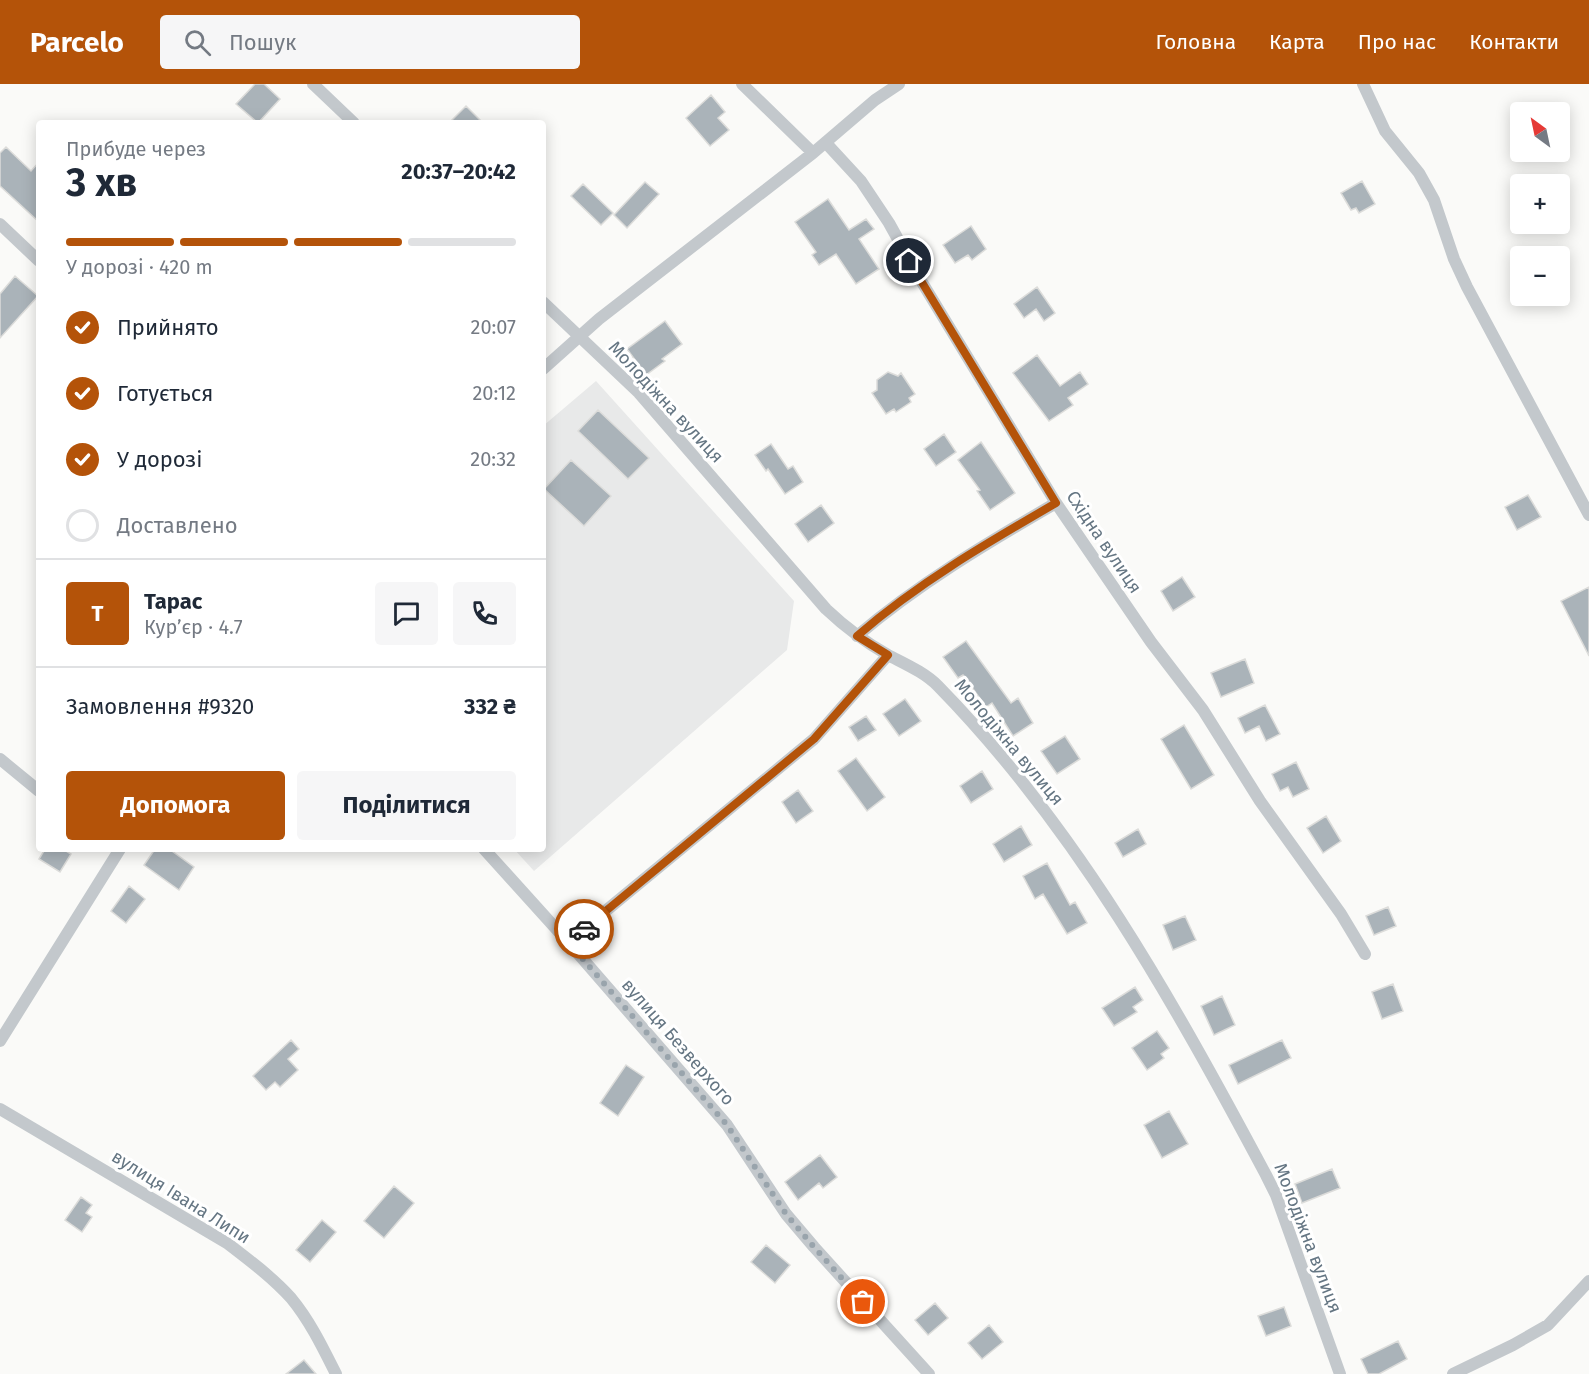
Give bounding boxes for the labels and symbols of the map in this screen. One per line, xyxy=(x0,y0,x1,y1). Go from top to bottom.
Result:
north arrow xyxy=(1510,102,1570,162)
pin xyxy=(883,235,934,286)
street label: Молодіжна вулиця xyxy=(604,337,728,467)
street label: Східна вулиця xyxy=(1062,486,1146,598)
street label: Молодіжна вулиця xyxy=(950,674,1068,810)
courier xyxy=(554,899,614,959)
street label: вулиця Безверхого xyxy=(617,974,739,1110)
street label: вулиця Івана Липи xyxy=(108,1145,254,1249)
street label: Молодіжна вулиця xyxy=(1269,1160,1347,1316)
pin xyxy=(837,1276,888,1327)

